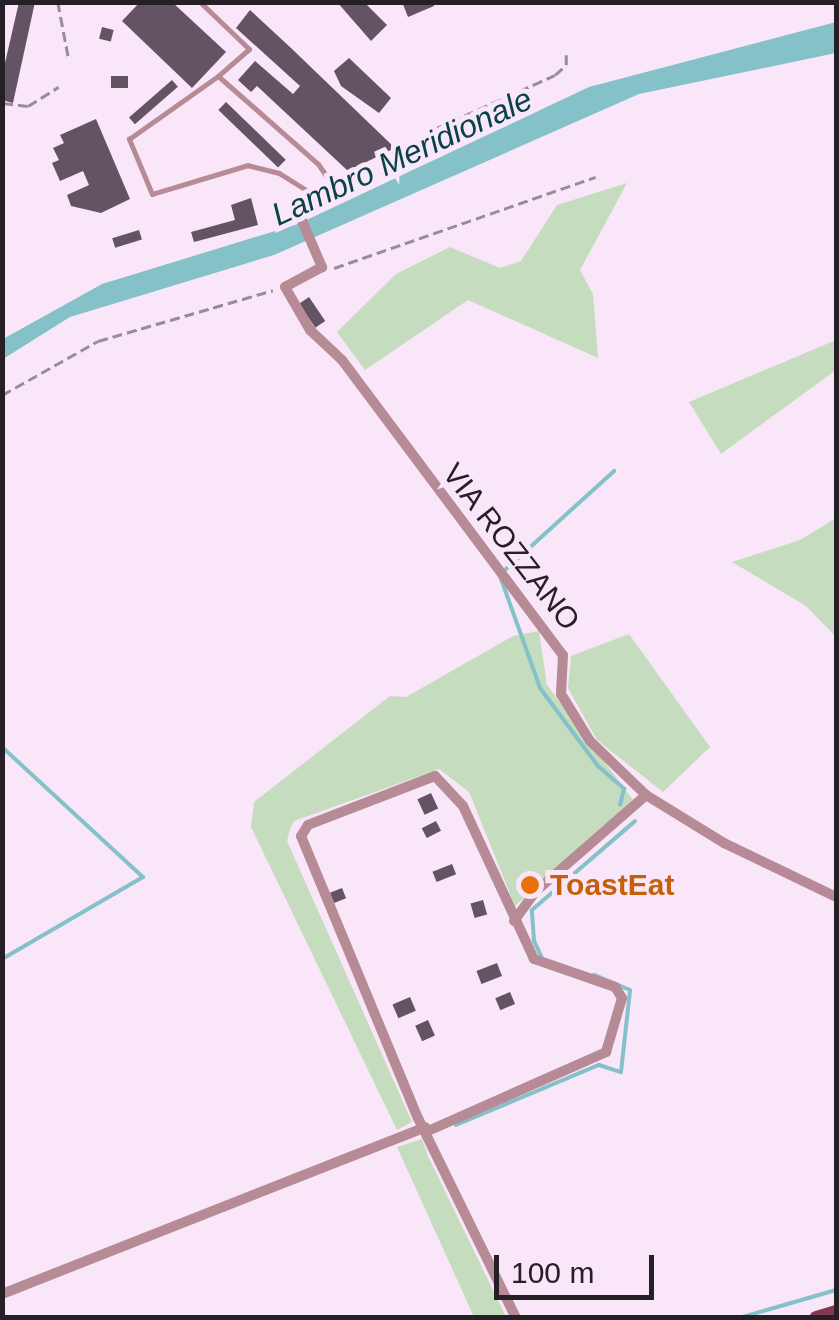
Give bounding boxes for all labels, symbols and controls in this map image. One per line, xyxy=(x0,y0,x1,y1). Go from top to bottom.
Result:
water label: Lambro Meridionale xyxy=(266,80,538,234)
street label: VIA ROZZANO xyxy=(434,456,588,638)
place label: ToastEat xyxy=(550,867,674,903)
marker: ToastEat xyxy=(519,874,541,896)
scale bar xyxy=(499,1235,659,1297)
text: 100 m xyxy=(511,1256,594,1289)

